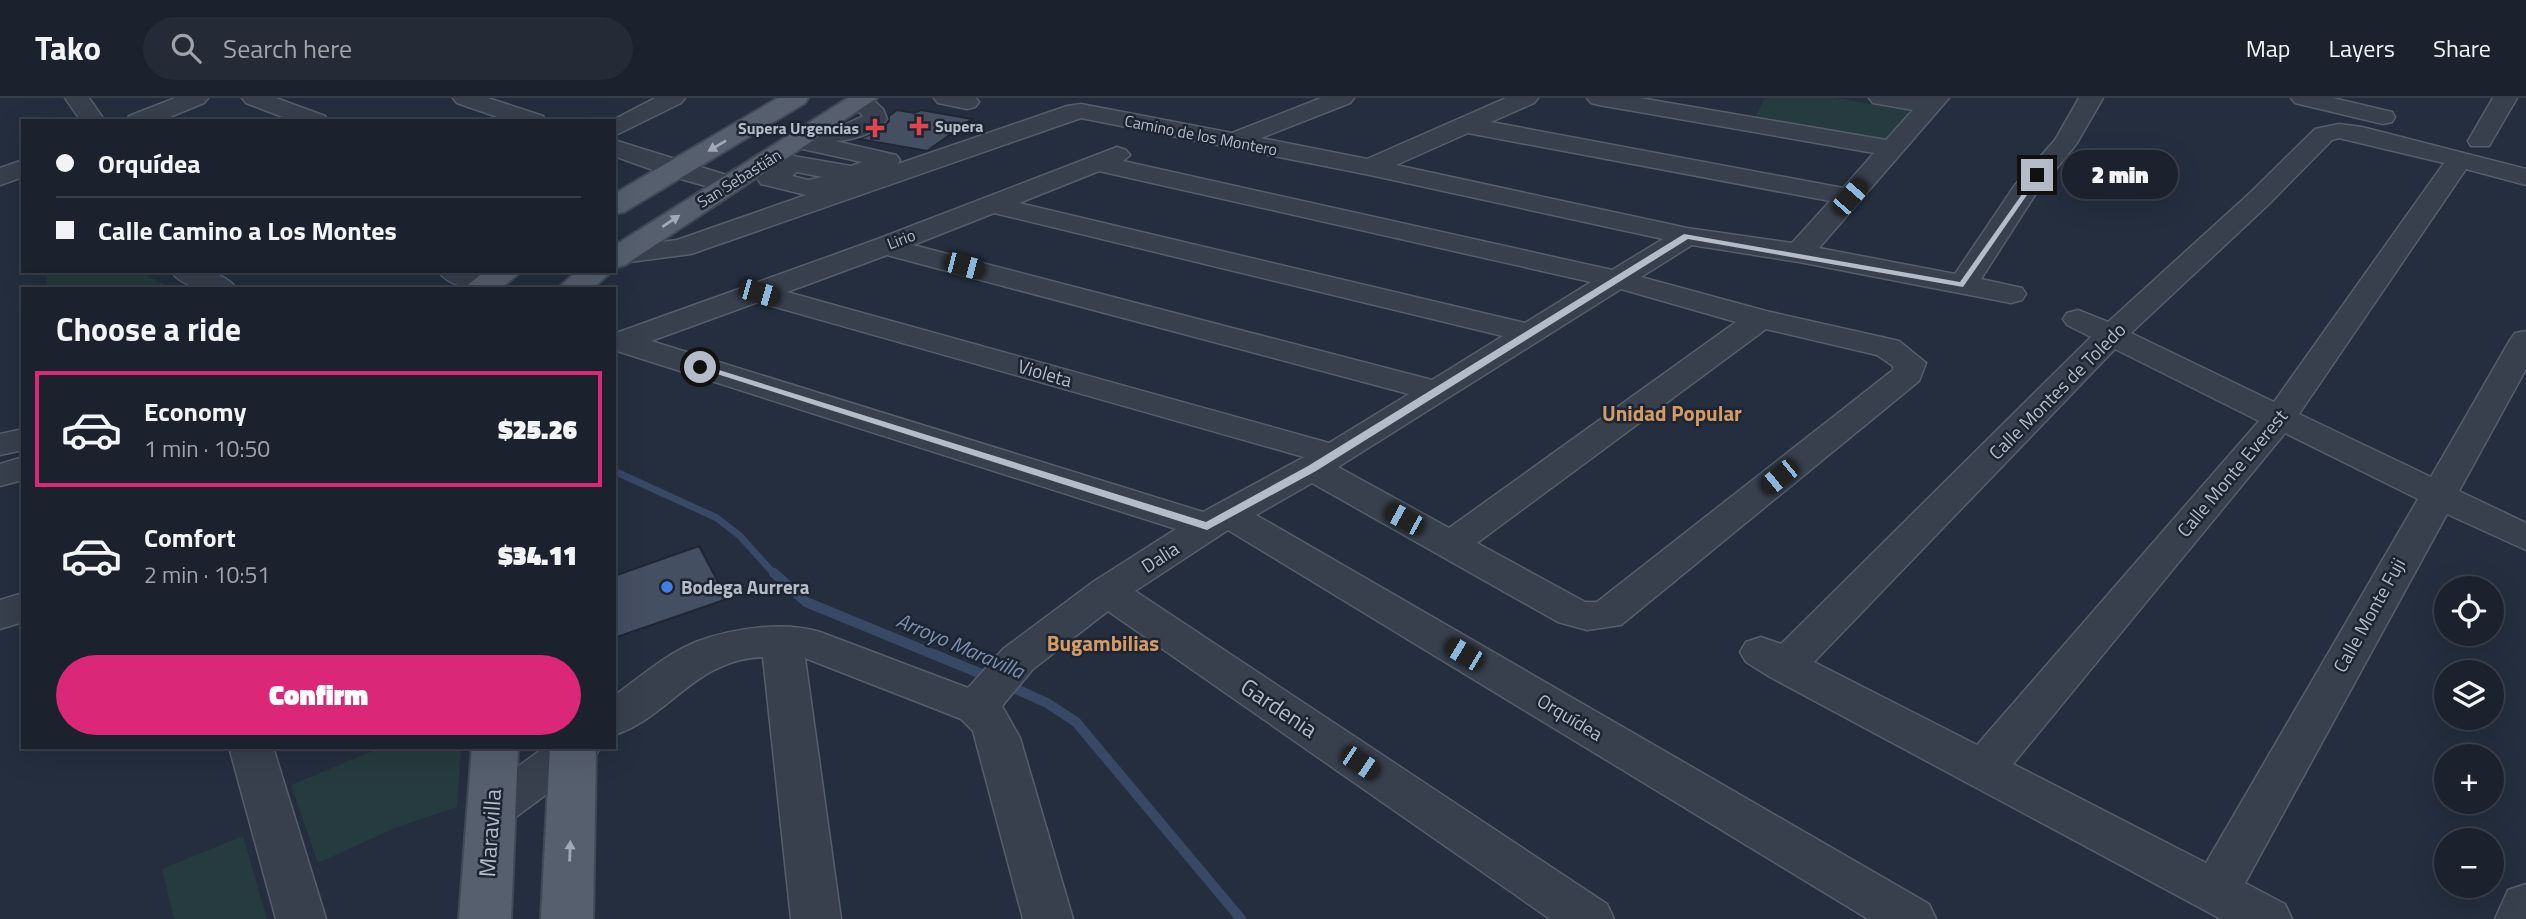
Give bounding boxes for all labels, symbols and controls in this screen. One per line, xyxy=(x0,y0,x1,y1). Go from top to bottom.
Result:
search box xyxy=(143,17,633,80)
text: Tako xyxy=(35,23,101,73)
icon: search xyxy=(167,29,205,67)
text: Search here xyxy=(223,29,352,68)
text: Map xyxy=(2246,30,2291,66)
text: Layers xyxy=(2329,30,2395,66)
text: Share xyxy=(2433,30,2491,66)
street label: Camino de los Montero xyxy=(1123,108,1279,162)
place label: Supera xyxy=(935,114,984,138)
place label: Supera Urgencias xyxy=(738,116,859,140)
marker: Supera xyxy=(909,116,929,136)
marker: Supera Urgencias xyxy=(865,118,885,138)
one-way arrow xyxy=(707,140,726,152)
street label: San Sebastián xyxy=(692,143,786,213)
text: Orquídea xyxy=(98,144,201,183)
callout: 2 min xyxy=(2062,150,2177,200)
text: 2 min xyxy=(2091,157,2149,192)
route end xyxy=(2021,159,2053,191)
car xyxy=(1829,174,1872,220)
text: Calle Camino a Los Montes xyxy=(98,211,397,250)
one-way arrow xyxy=(662,214,680,228)
street label: Lirio xyxy=(883,223,919,255)
car xyxy=(941,250,988,282)
car xyxy=(736,277,783,309)
text: Choose a ride xyxy=(56,305,241,353)
street label: Calle Montes de Toledo xyxy=(1981,315,2132,466)
route start xyxy=(684,351,716,383)
street label: Violeta xyxy=(1015,351,1076,394)
text: Economy xyxy=(144,392,246,431)
district label: Unidad Popular xyxy=(1602,397,1742,429)
icon: car xyxy=(60,398,123,461)
street label: Calle Monte Everest xyxy=(2169,402,2294,543)
text: $25.26 xyxy=(498,410,577,449)
text: 1 min · 10:50 xyxy=(144,431,270,466)
car xyxy=(1757,456,1802,498)
car xyxy=(1381,500,1428,538)
text: Comfort xyxy=(144,518,236,557)
icon: car xyxy=(60,524,123,587)
street label: Dalia xyxy=(1135,533,1185,580)
text: $34.11 xyxy=(498,536,577,575)
street label: Calle Monte Fuji xyxy=(2325,552,2412,677)
text: 2 min · 10:51 xyxy=(144,557,270,592)
place label: Bodega Aurrera xyxy=(681,572,810,601)
map controls xyxy=(2434,576,2504,898)
button: locate xyxy=(2434,576,2504,646)
marker: Bodega Aurrera xyxy=(659,579,675,595)
water label: Arroyo Maravilla xyxy=(892,604,1031,687)
district label: Bugambilias xyxy=(1047,627,1159,659)
car xyxy=(1441,634,1488,674)
button: Confirm xyxy=(56,655,581,735)
button: layers xyxy=(2434,660,2504,730)
street label: Gardenia xyxy=(1234,669,1325,746)
street label: Orquídea xyxy=(1532,686,1609,748)
car xyxy=(1337,743,1384,783)
button: + xyxy=(2434,744,2504,814)
street label: Maravilla xyxy=(469,787,510,878)
button: − xyxy=(2434,828,2504,898)
one-way arrow xyxy=(564,840,575,862)

